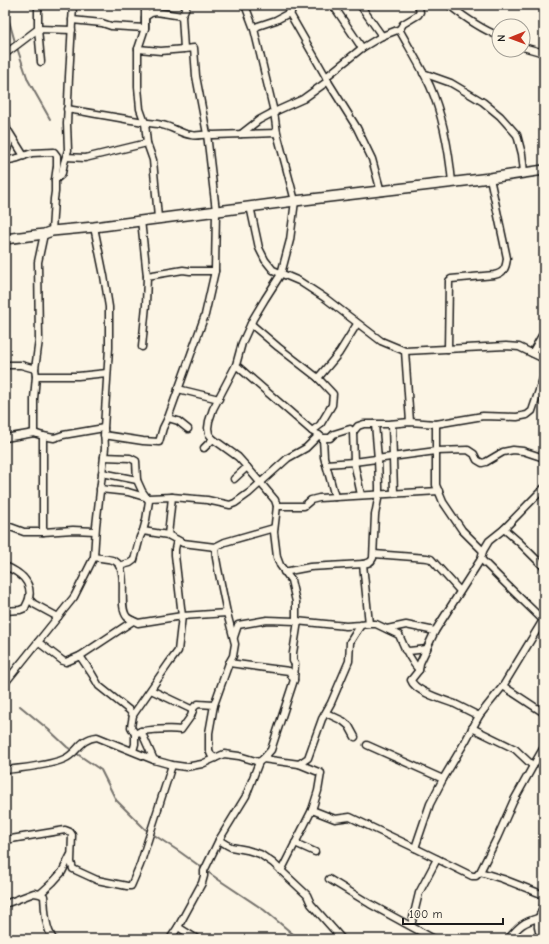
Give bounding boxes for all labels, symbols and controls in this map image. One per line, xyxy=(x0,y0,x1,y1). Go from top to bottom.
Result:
north arrow xyxy=(491,18,531,58)
text: N xyxy=(495,34,508,42)
scale bar xyxy=(403,900,503,926)
text: 100 m xyxy=(409,907,442,921)

